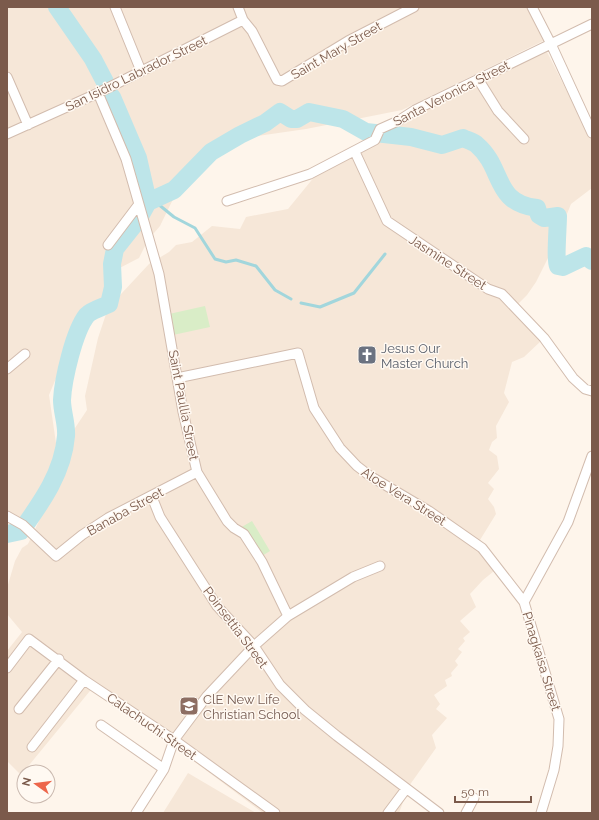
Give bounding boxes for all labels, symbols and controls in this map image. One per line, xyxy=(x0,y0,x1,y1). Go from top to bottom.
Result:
street label: Saint Mary Street xyxy=(288,18,385,82)
street label: San Isidro Labrador Street xyxy=(63,32,210,114)
street label: Santa Veronica Street xyxy=(391,57,512,129)
street label: Jasmine Street xyxy=(406,232,490,293)
place label: Jesus Our Master Church xyxy=(381,341,468,371)
church icon: Jesus Our Master Church xyxy=(356,344,378,366)
street label: Saint Paullia Street xyxy=(165,349,202,462)
street label: Aloe Vera Street xyxy=(359,464,449,529)
street label: Banaba Street xyxy=(84,484,167,539)
street label: Poinsettia Street xyxy=(200,584,271,671)
street label: Pinagkaisa Street xyxy=(519,610,564,713)
street label: Calachuchi Street xyxy=(104,690,200,763)
place label: ClE New Life Christian School xyxy=(203,692,300,722)
school or university icon: ClE New Life Christian School xyxy=(178,695,200,717)
north arrow xyxy=(16,764,56,804)
text: N xyxy=(19,776,34,787)
scale bar xyxy=(455,778,531,804)
text: 50 m xyxy=(461,785,489,799)

